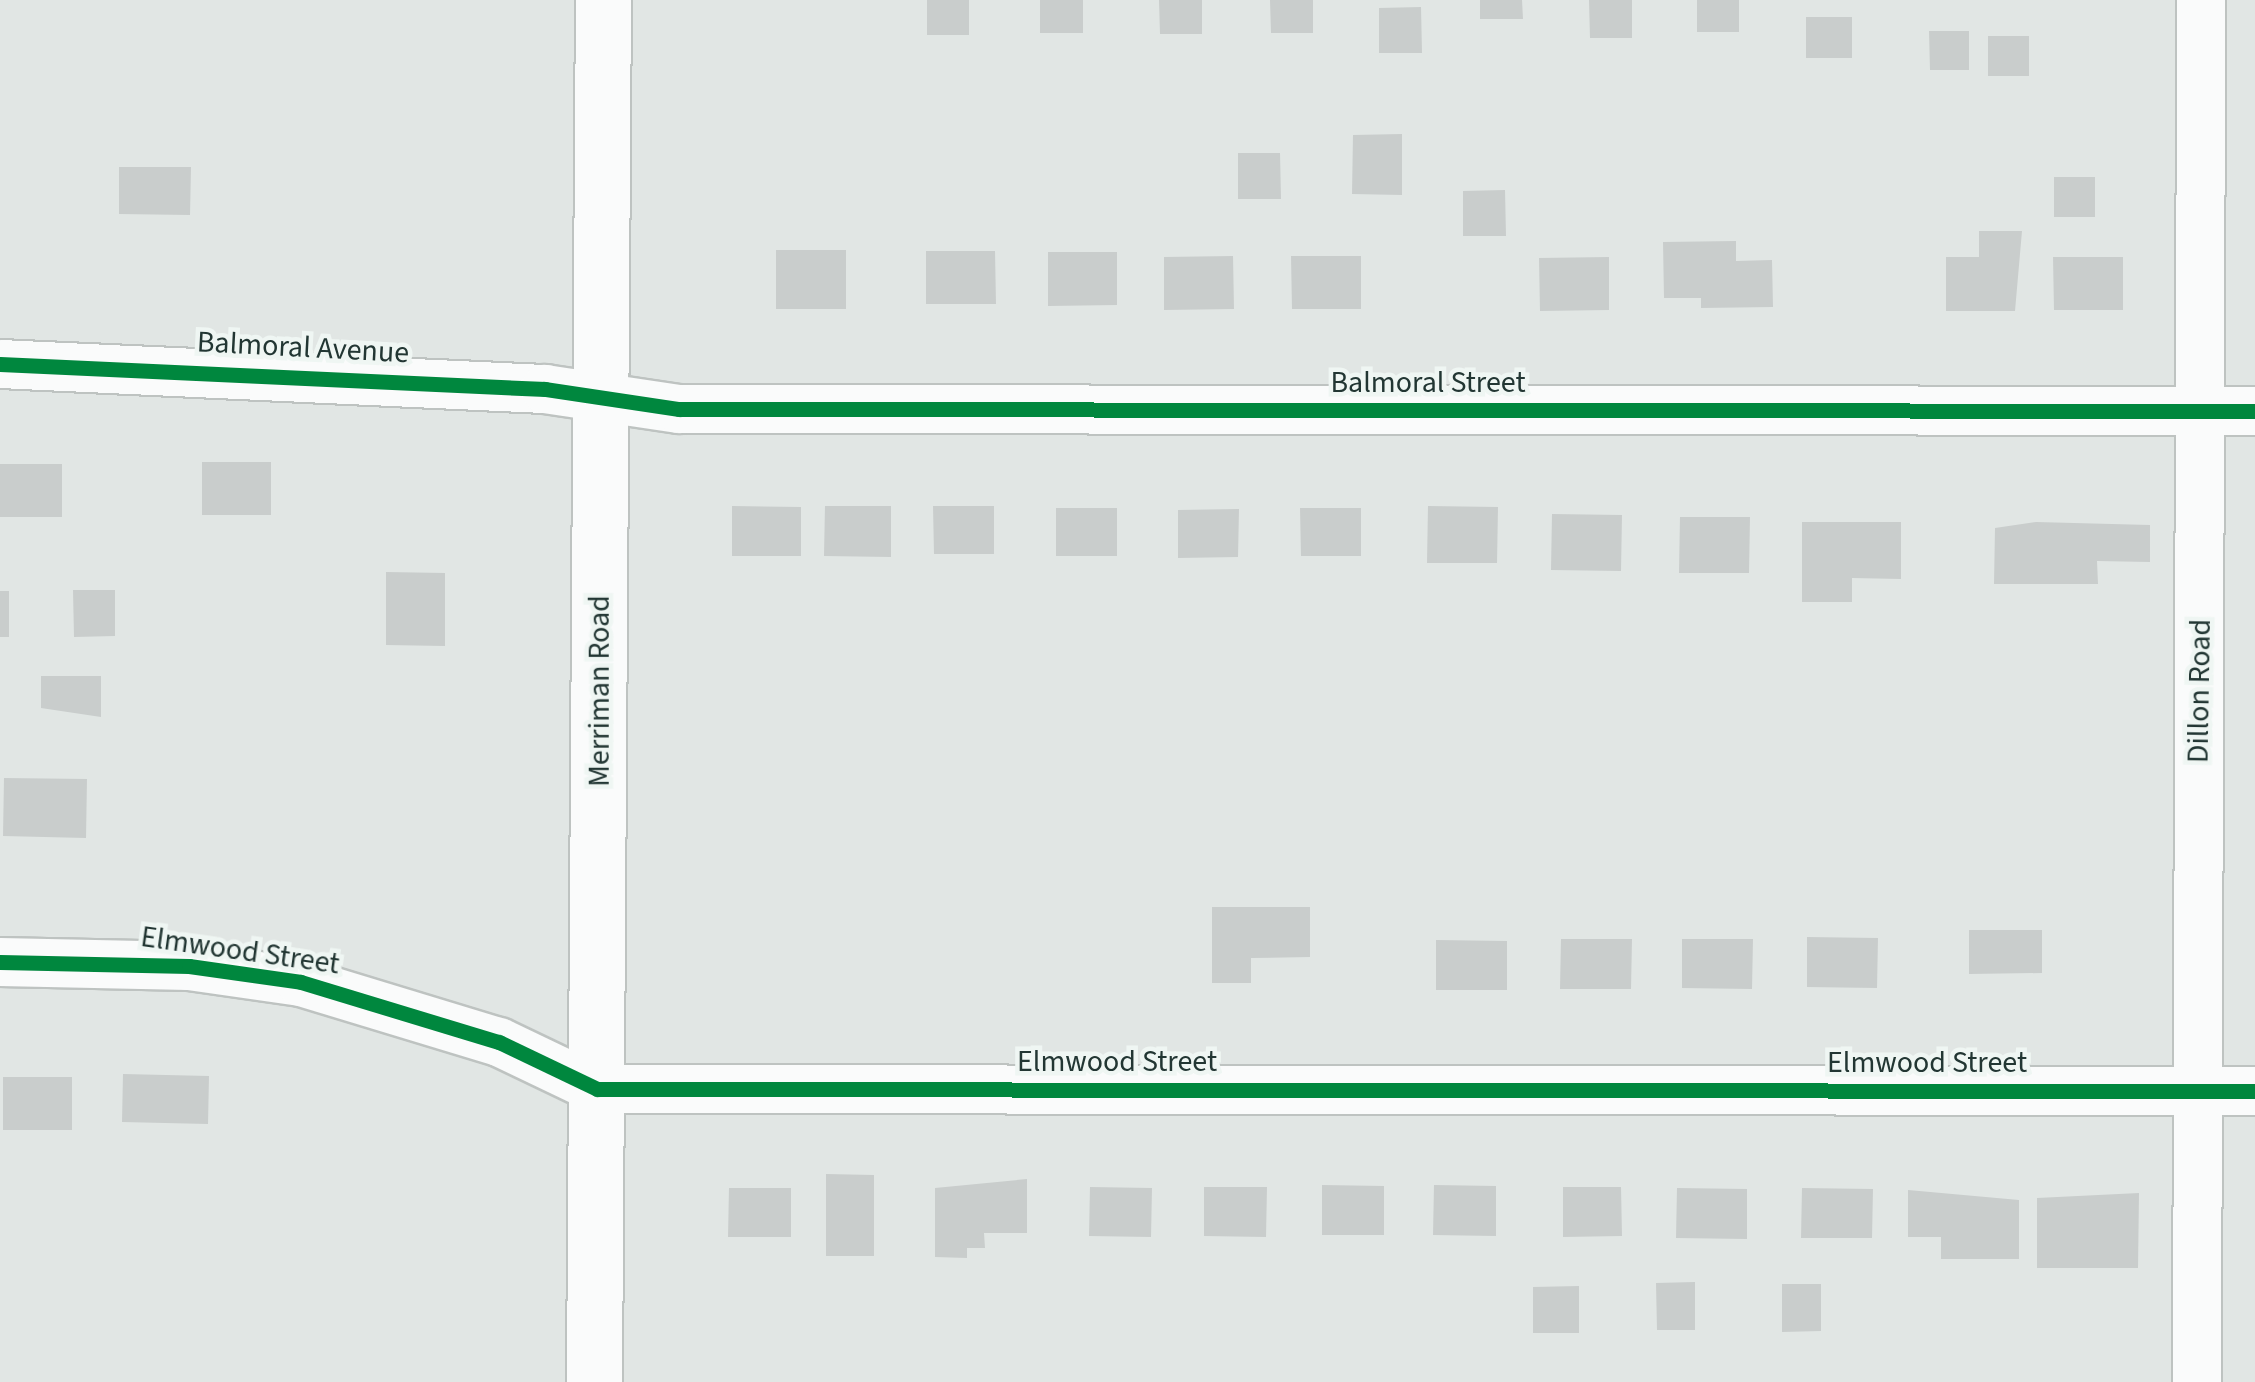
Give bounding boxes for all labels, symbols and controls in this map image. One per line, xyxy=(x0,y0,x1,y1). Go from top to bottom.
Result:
street label: Balmoral Avenue xyxy=(196,324,410,372)
street label: Balmoral Street xyxy=(1330,365,1526,401)
street label: Merriman Road xyxy=(582,595,618,787)
street label: Dillon Road xyxy=(2181,619,2219,763)
street label: Elmwood Street xyxy=(138,919,342,983)
street label: Elmwood Street xyxy=(1017,1044,1217,1080)
street label: Elmwood Street xyxy=(1827,1045,2027,1081)

